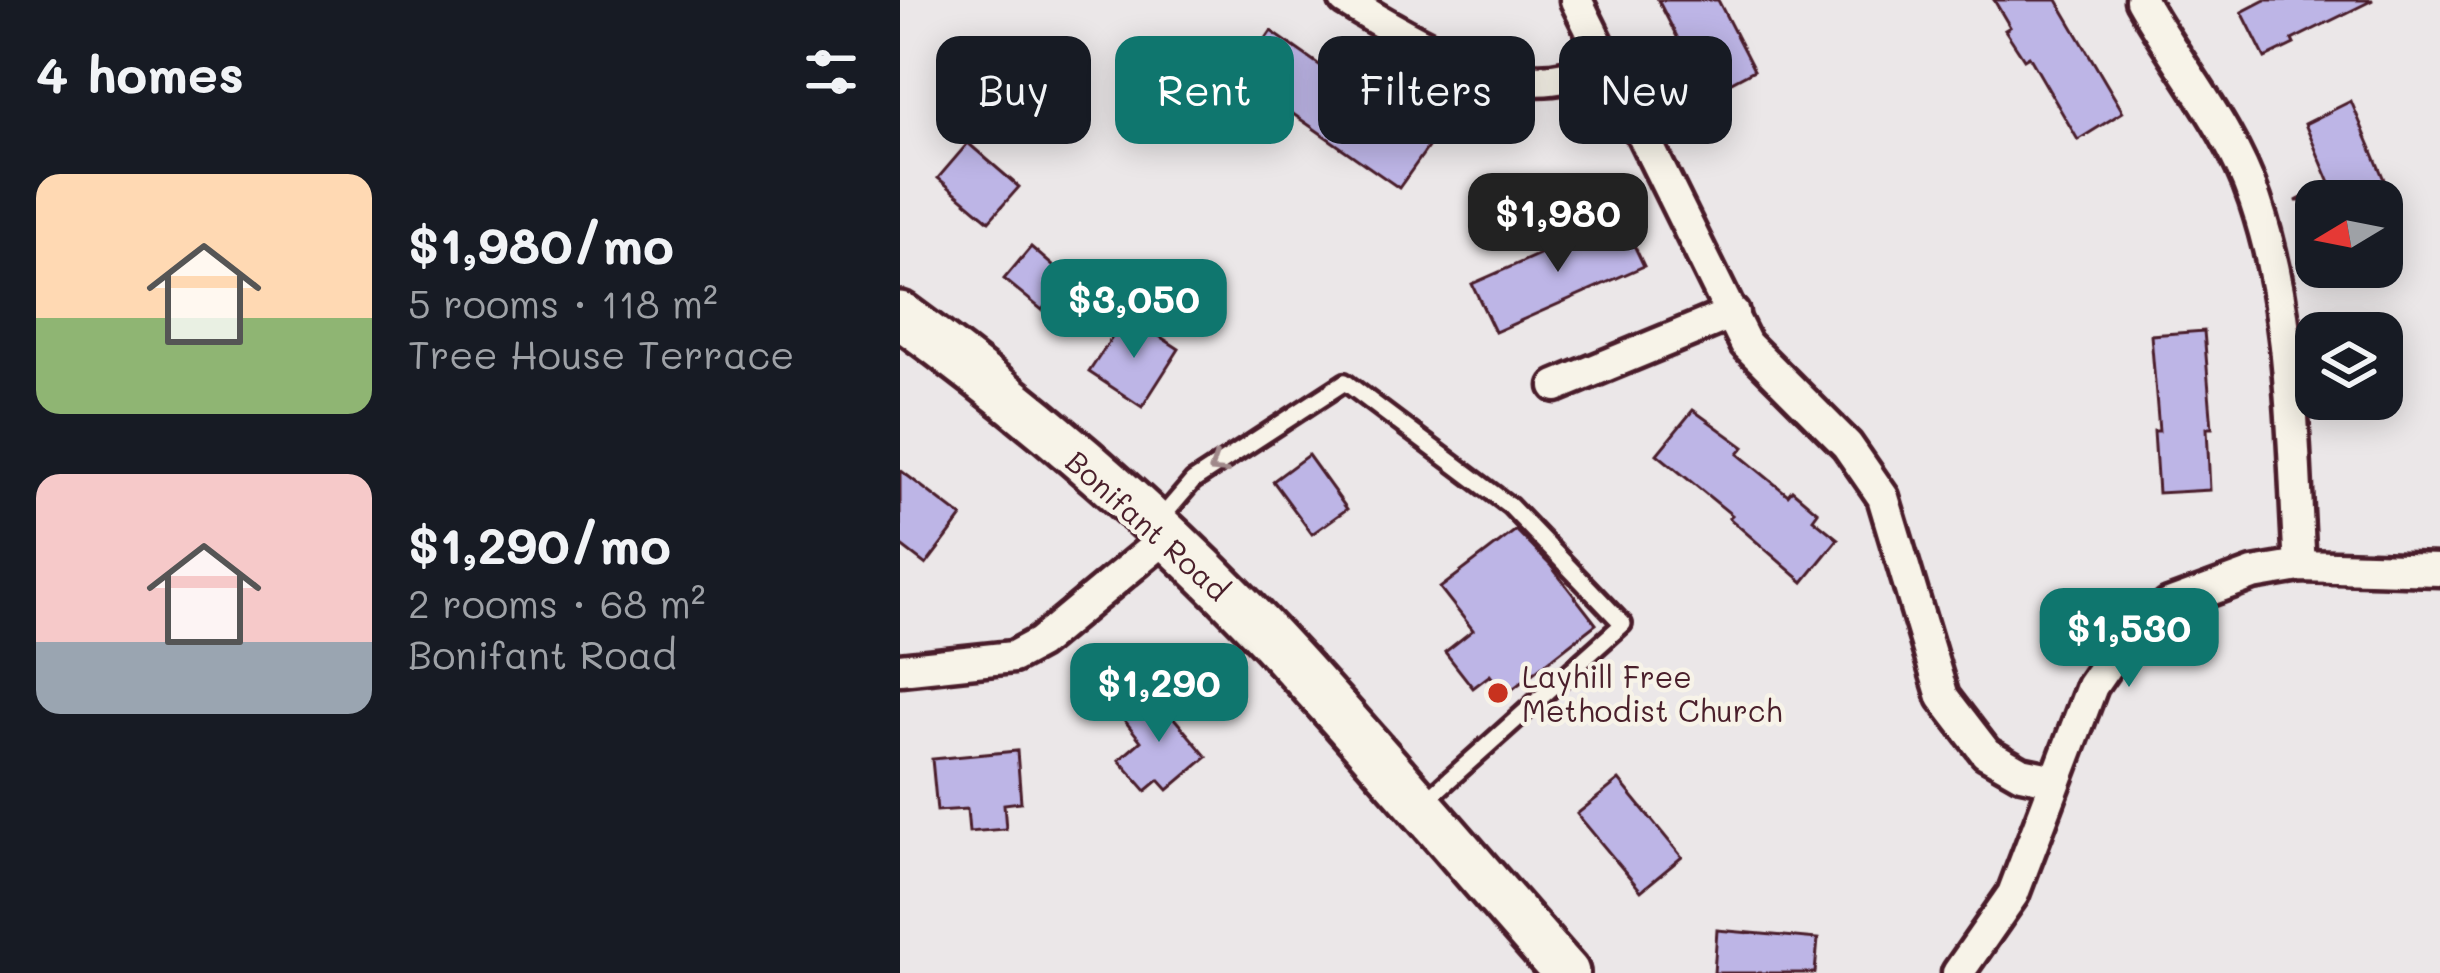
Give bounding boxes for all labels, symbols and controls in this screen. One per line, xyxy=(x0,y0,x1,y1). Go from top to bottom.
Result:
chip: Buy xyxy=(936,36,1091,144)
chip: Rent xyxy=(1115,36,1294,144)
chip: Filters xyxy=(1318,36,1535,144)
chip: New xyxy=(1559,36,1732,144)
text: 4 homes xyxy=(36,39,244,106)
icon: filters xyxy=(798,39,864,105)
pin: $1,980 xyxy=(1460,173,1656,275)
north arrow xyxy=(2295,180,2403,288)
map controls xyxy=(2295,180,2403,420)
text: $1,980 xyxy=(1495,186,1621,237)
text: $1,980/mo xyxy=(408,210,674,277)
icon: home xyxy=(132,222,276,366)
pin: $3,050 xyxy=(1036,259,1232,361)
text: $3,050 xyxy=(1068,272,1200,323)
text: 5 rooms · 118 m² xyxy=(408,277,718,328)
button: layers xyxy=(2295,312,2403,420)
text: Tree House Terrace xyxy=(408,328,794,379)
street label: Bonifant Road xyxy=(1058,441,1238,609)
one-way arrow xyxy=(1208,451,1230,474)
text: $1,290/mo xyxy=(408,510,671,577)
icon: home xyxy=(132,522,276,666)
text: 2 rooms · 68 m² xyxy=(408,577,706,628)
pin: $1,530 xyxy=(2031,588,2227,690)
text: $1,530 xyxy=(2067,601,2191,652)
text: Bonifant Road xyxy=(408,628,677,679)
pin: $1,290 xyxy=(1061,643,1257,745)
text: $1,290 xyxy=(1097,656,1221,707)
place label: Layhill Free Methodist Church xyxy=(1522,656,1782,730)
marker: Layhill Free Methodist Church xyxy=(1485,680,1511,706)

